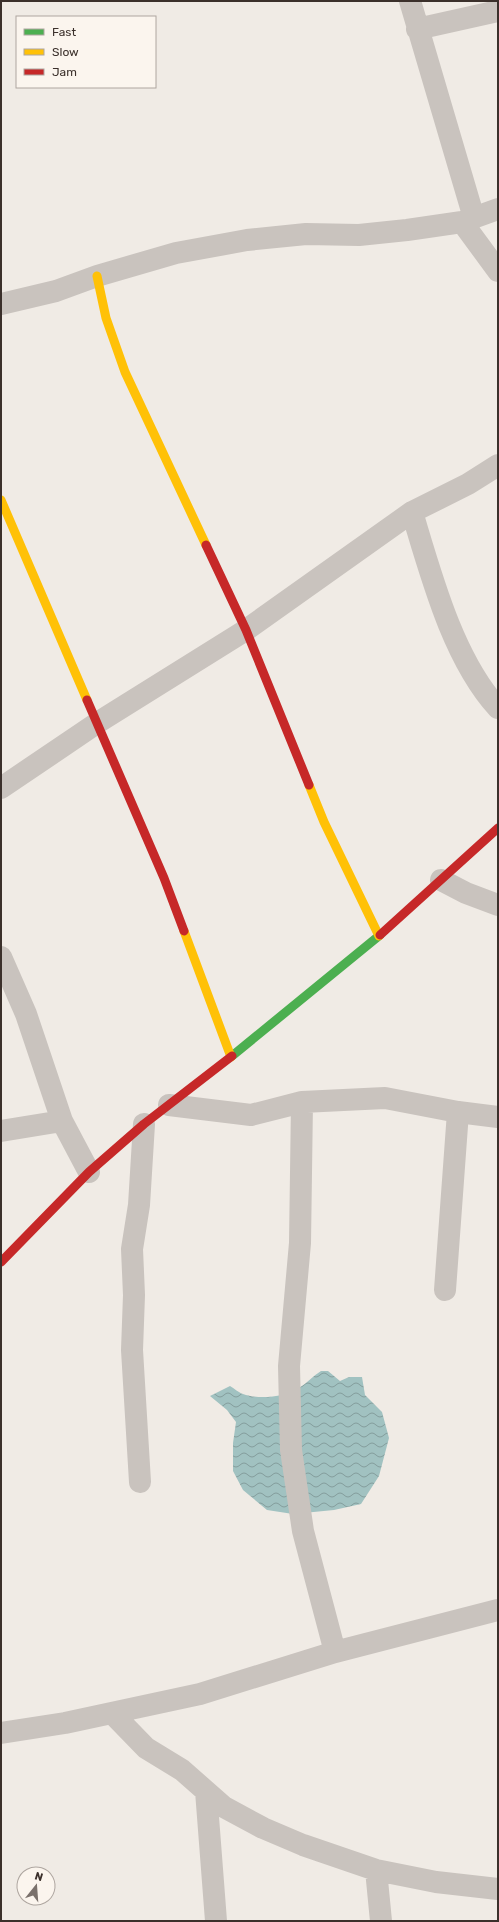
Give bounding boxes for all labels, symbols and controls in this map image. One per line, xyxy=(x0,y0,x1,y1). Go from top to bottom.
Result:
legend xyxy=(16,16,156,88)
text: Fast xyxy=(52,25,76,39)
text: Slow xyxy=(52,45,79,59)
text: Jam xyxy=(52,65,77,79)
north arrow xyxy=(16,1866,56,1906)
text: N xyxy=(33,1870,45,1884)

